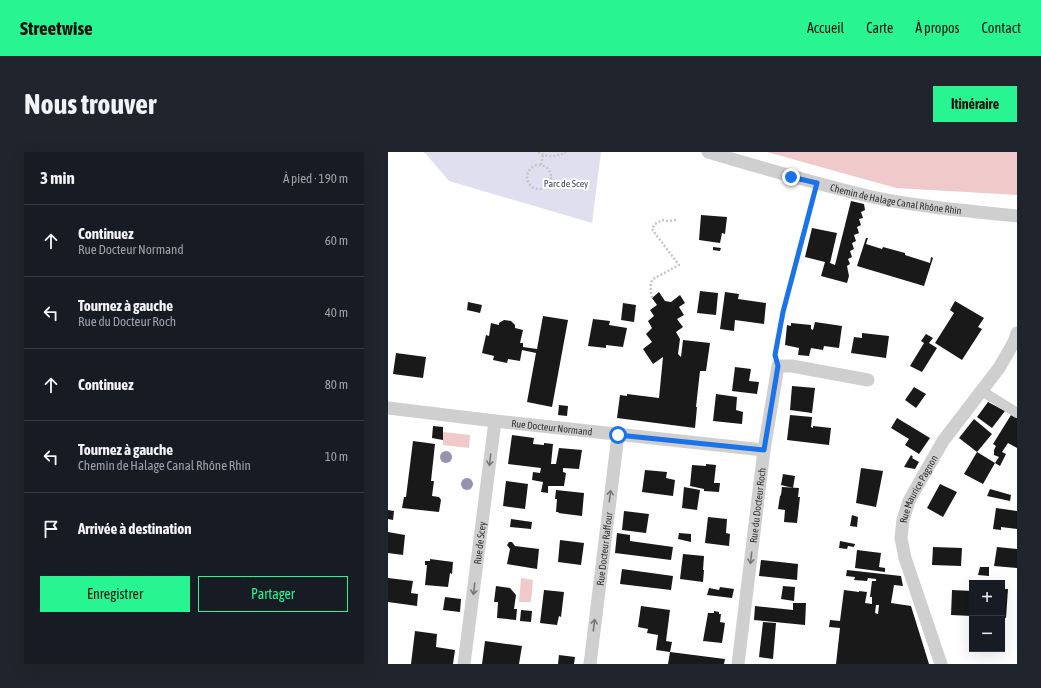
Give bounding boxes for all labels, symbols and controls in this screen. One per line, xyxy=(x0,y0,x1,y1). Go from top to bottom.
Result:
text: Streetwise xyxy=(20,17,93,39)
text: Accueil xyxy=(807,20,844,36)
text: Carte xyxy=(866,20,893,36)
text: À propos xyxy=(915,20,960,36)
text: Contact xyxy=(982,20,1021,36)
button: Itinéraire xyxy=(933,86,1017,122)
text: Nous trouver xyxy=(24,88,156,120)
text: 3 min xyxy=(40,168,75,188)
route end xyxy=(782,168,800,186)
text: À pied · 190 m xyxy=(283,171,348,186)
park label: Parc de Scey xyxy=(544,178,588,189)
street label: Chemin de Halage Canal Rhône Rhin xyxy=(829,181,962,216)
text: Continuez xyxy=(78,225,134,242)
icon: ahead xyxy=(40,230,62,252)
text: 60 m xyxy=(325,233,348,248)
text: Rue Docteur Normand xyxy=(78,242,184,257)
text: Tournez à gauche xyxy=(78,297,173,314)
icon: left xyxy=(40,302,62,324)
text: 40 m xyxy=(325,305,348,320)
text: Rue du Docteur Roch xyxy=(78,314,176,329)
icon: ahead xyxy=(40,374,62,396)
text: Continuez xyxy=(78,376,134,393)
text: 80 m xyxy=(325,377,348,392)
street label: Rue Docteur Normand xyxy=(511,417,593,437)
route start xyxy=(609,426,627,444)
text: Tournez à gauche xyxy=(78,441,173,458)
icon: left xyxy=(40,446,62,468)
text: 10 m xyxy=(325,449,348,464)
one-way arrow xyxy=(486,453,494,466)
street label: Rue Maurice Pagnon xyxy=(897,453,939,524)
text: Chemin de Halage Canal Rhône Rhin xyxy=(78,458,251,473)
street label: Rue du Docteur Roch xyxy=(747,467,767,543)
one-way arrow xyxy=(606,490,614,503)
street label: Rue Docteur Raffour xyxy=(594,510,614,586)
icon: arrive xyxy=(40,518,62,540)
text: Arrivée à destination xyxy=(78,520,192,537)
street label: Rue de Scey xyxy=(471,521,488,565)
one-way arrow xyxy=(747,551,755,564)
button: Enregistrer xyxy=(40,576,190,612)
button: Partager xyxy=(198,576,348,612)
map controls xyxy=(969,580,1005,652)
button: + xyxy=(969,580,1005,616)
one-way arrow xyxy=(470,582,478,595)
button: − xyxy=(969,616,1005,652)
one-way arrow xyxy=(591,619,598,632)

